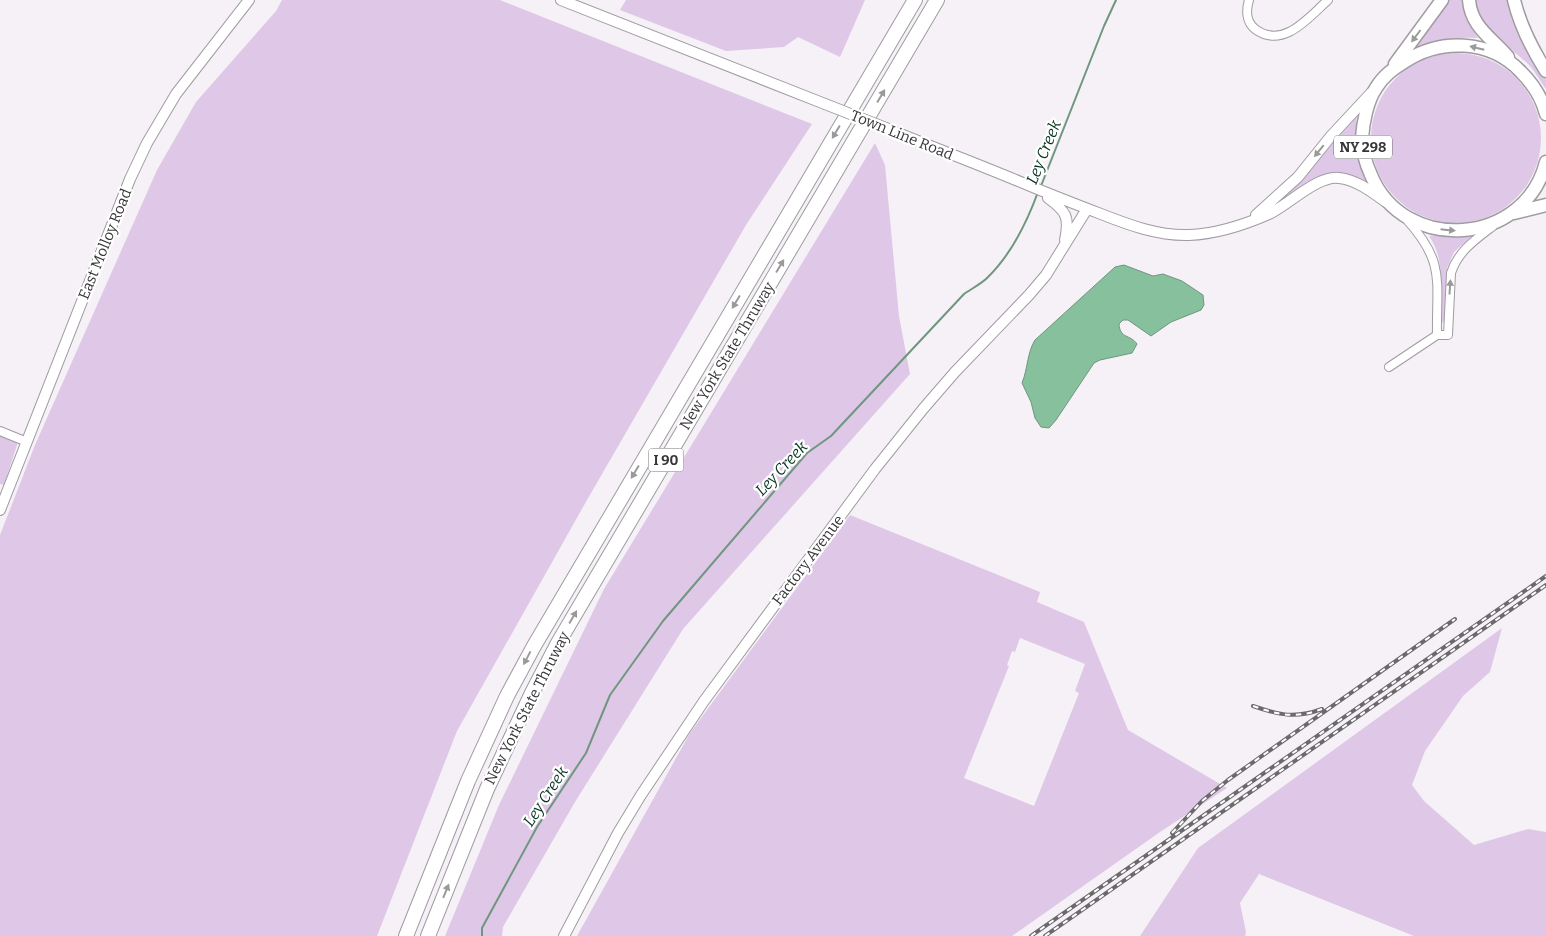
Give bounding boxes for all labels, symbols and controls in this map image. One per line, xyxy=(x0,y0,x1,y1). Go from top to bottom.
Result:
one-way arrow xyxy=(1411,29,1421,43)
one-way arrow xyxy=(1470,44,1485,52)
one-way arrow xyxy=(876,89,885,102)
street label: Town Line Road xyxy=(848,106,956,164)
water label: Ley Creek xyxy=(1022,117,1065,187)
one-way arrow xyxy=(832,126,841,139)
road number: NY 298 xyxy=(1334,136,1392,158)
one-way arrow xyxy=(1314,144,1325,157)
street label: East Molloy Road xyxy=(75,186,135,302)
one-way arrow xyxy=(1440,226,1456,234)
one-way arrow xyxy=(776,259,785,272)
one-way arrow xyxy=(1447,278,1455,294)
street label: New York State Thruway xyxy=(676,279,778,433)
one-way arrow xyxy=(731,296,740,309)
water label: Ley Creek xyxy=(751,437,812,500)
road number: I 90 xyxy=(648,448,684,472)
one-way arrow xyxy=(631,466,640,479)
street label: Factory Avenue xyxy=(768,511,848,609)
one-way arrow xyxy=(569,610,578,623)
street label: New York State Thruway xyxy=(481,628,573,787)
one-way arrow xyxy=(523,651,531,665)
water label: Ley Creek xyxy=(519,762,572,830)
one-way arrow xyxy=(442,883,450,898)

